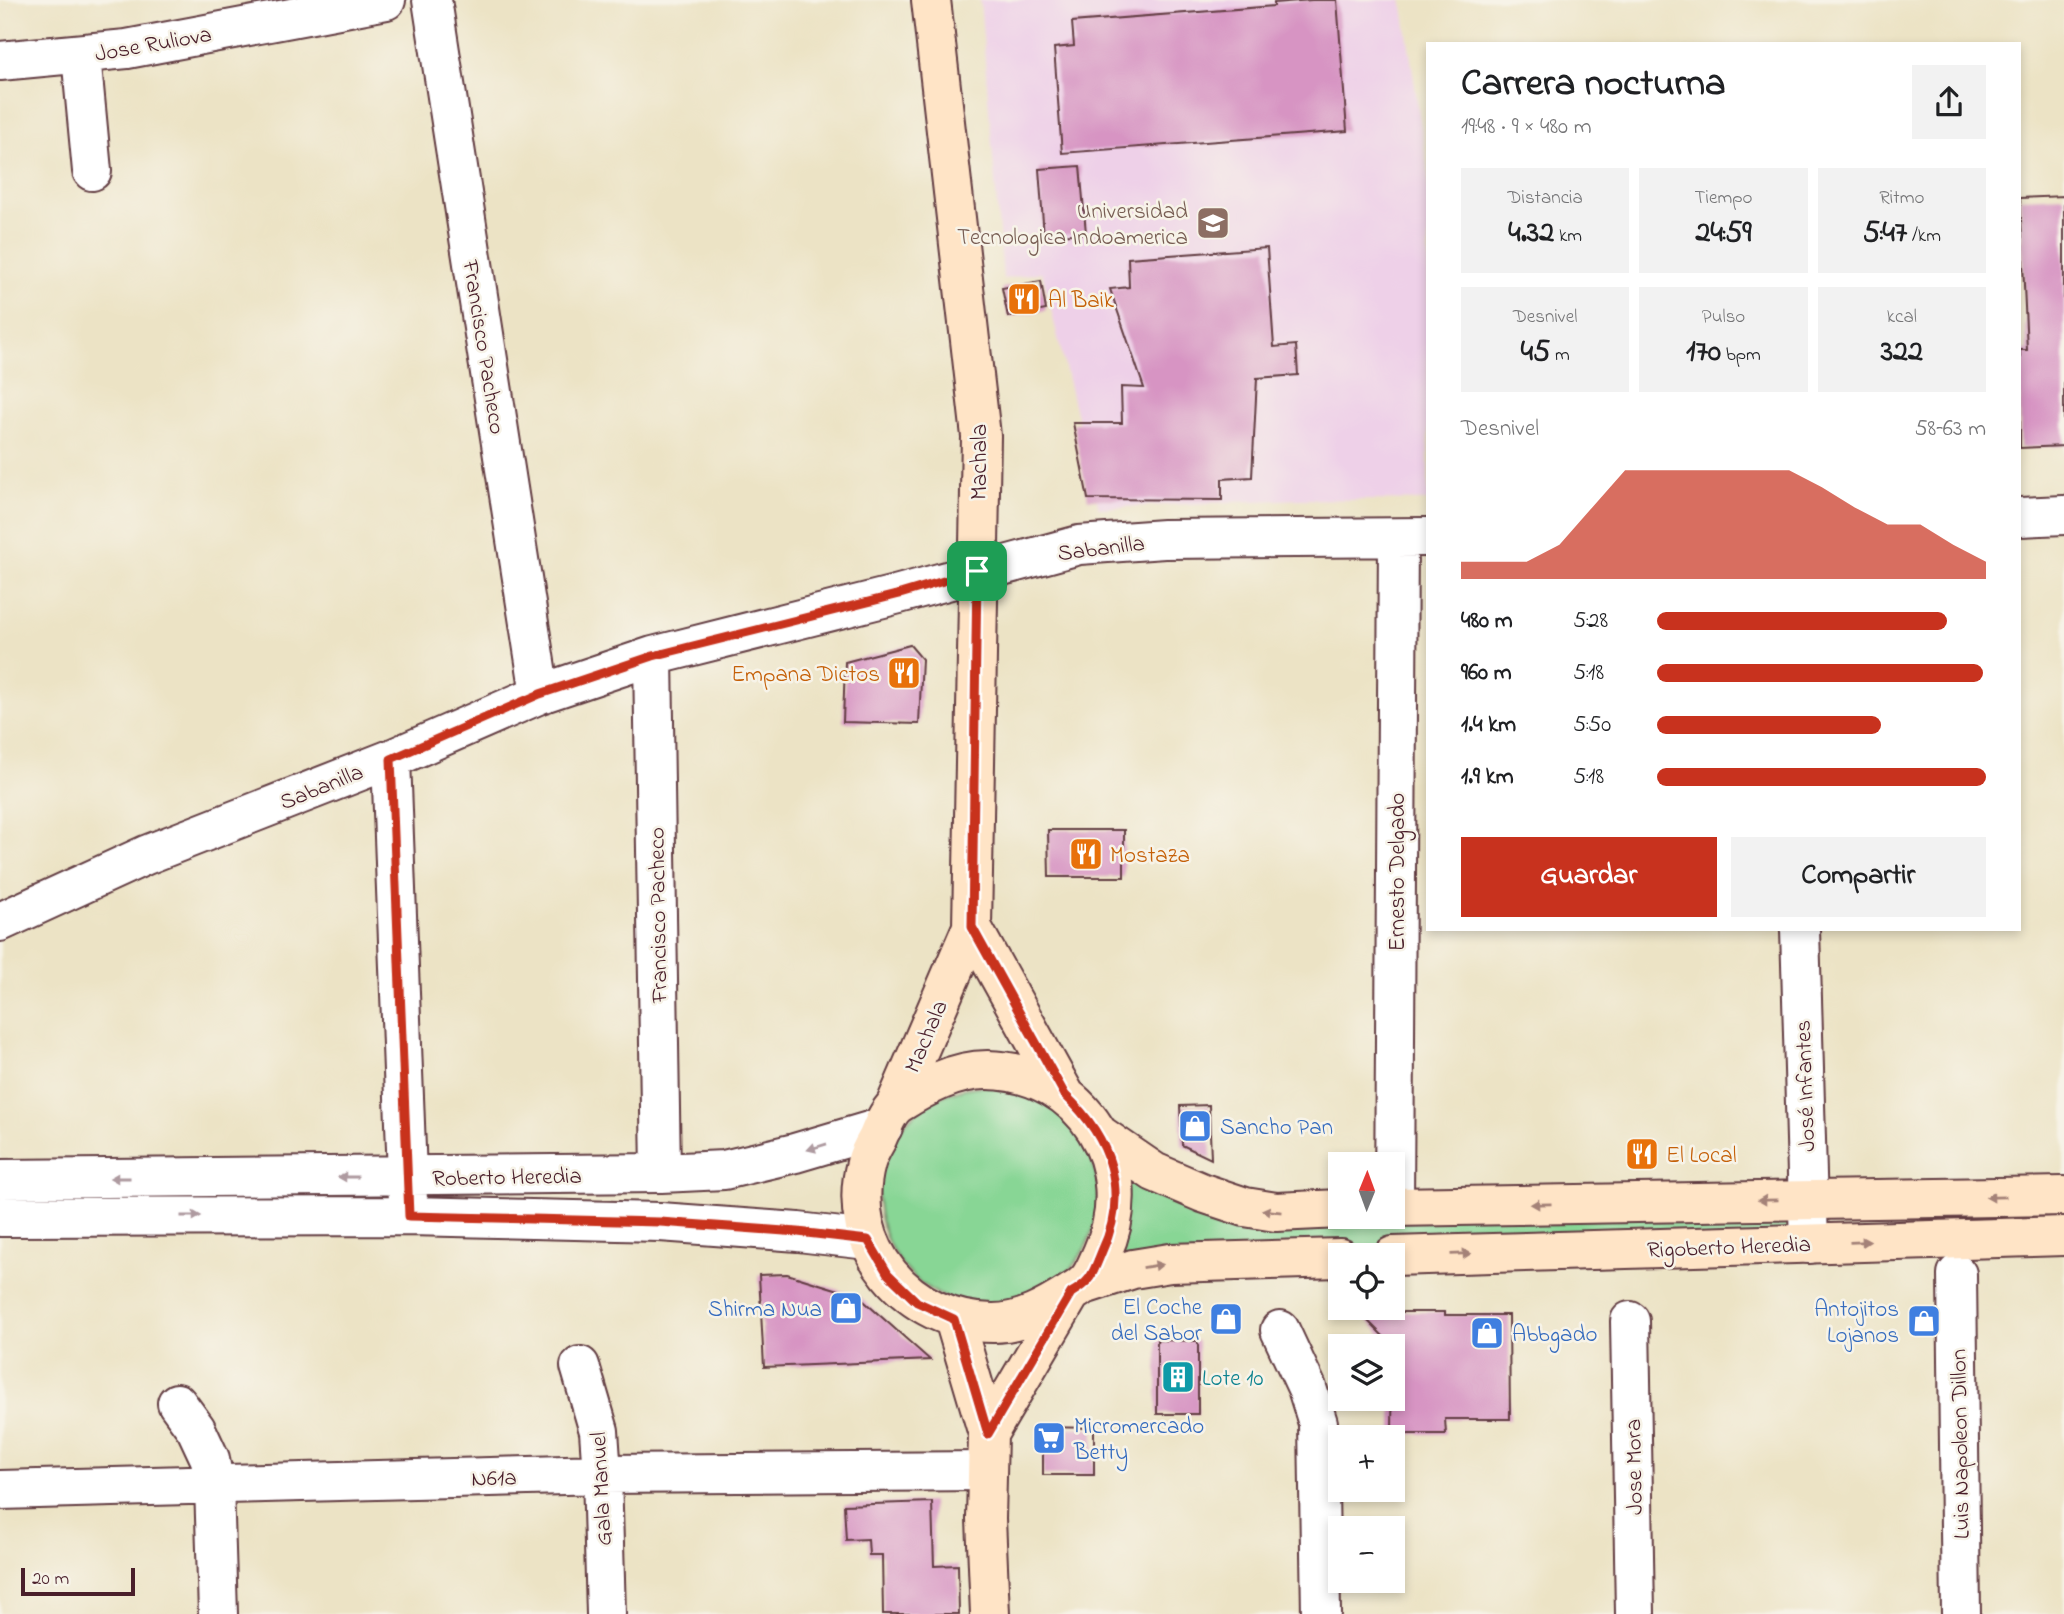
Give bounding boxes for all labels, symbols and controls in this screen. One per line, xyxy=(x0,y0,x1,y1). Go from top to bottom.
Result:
street label: Jose Ruliova xyxy=(92,19,214,72)
text: Carrera nocturna xyxy=(1461,57,1726,113)
button: share xyxy=(1912,65,1986,139)
text: 19:48 · 9 × 480 m xyxy=(1461,111,1592,144)
text: Distancia xyxy=(1508,185,1583,212)
text: Tiempo xyxy=(1695,185,1752,212)
text: Ritmo xyxy=(1879,185,1924,212)
place label: Universidad Tecnologica Indoamerica xyxy=(957,196,1188,256)
school or university icon: Universidad Tecnologica Indoamerica xyxy=(1194,204,1232,242)
text: 4.32 xyxy=(1508,212,1554,256)
text: 24:59 xyxy=(1695,212,1752,256)
text: 5:47 xyxy=(1863,212,1907,256)
text: km xyxy=(1554,223,1582,250)
text: /km xyxy=(1907,223,1941,250)
street label: Francisco Pacheco xyxy=(452,257,513,437)
restaurant icon: Al Baik xyxy=(1005,280,1043,318)
place label: Al Baik xyxy=(1048,285,1115,318)
text: Desnivel xyxy=(1513,304,1577,331)
text: Pulso xyxy=(1702,304,1745,331)
text: kcal xyxy=(1887,304,1917,331)
text: 45 xyxy=(1521,331,1550,375)
text: 170 xyxy=(1686,331,1721,375)
text: 322 xyxy=(1881,331,1923,375)
text: m xyxy=(1550,342,1570,369)
text: bpm xyxy=(1721,342,1761,369)
text: Desnivel xyxy=(1461,413,1539,446)
text: 58–63 m xyxy=(1914,413,1986,446)
street label: Machala xyxy=(964,424,997,500)
street label: Sabanilla xyxy=(1056,528,1147,571)
pin xyxy=(947,541,1007,601)
icon: arrive xyxy=(958,552,996,590)
text: 480 m xyxy=(1461,605,1513,638)
text: 5:28 xyxy=(1573,605,1608,638)
restaurant icon: Empana Dictos xyxy=(885,654,923,692)
text: 960 m xyxy=(1461,657,1512,690)
text: 5:18 xyxy=(1573,657,1604,690)
place label: Empana Dictos xyxy=(731,659,880,692)
text: 1.4 km xyxy=(1461,709,1516,742)
text: 5:50 xyxy=(1573,709,1611,742)
street label: Sabanilla xyxy=(275,757,369,820)
text: 1.9 km xyxy=(1461,761,1514,794)
text: 5:18 xyxy=(1573,761,1604,794)
street label: Ernesto Delgado xyxy=(1382,793,1416,951)
street label: Francisco Pacheco xyxy=(641,827,678,1004)
restaurant icon: Mostaza xyxy=(1067,835,1105,873)
button: Guardar xyxy=(1461,837,1717,917)
button: Compartir xyxy=(1731,837,1986,917)
place label: Mostaza xyxy=(1110,840,1190,873)
street label: Machala xyxy=(897,995,957,1079)
street label: José Infantes xyxy=(1788,1019,1825,1152)
shop icon: Sancho Pan xyxy=(1176,1107,1214,1145)
place label: Sancho Pan xyxy=(1220,1112,1333,1145)
restaurant icon: El Local xyxy=(1623,1135,1661,1173)
place label: El Local xyxy=(1666,1140,1737,1173)
one-way arrow xyxy=(807,1142,828,1152)
north arrow xyxy=(1328,1152,1405,1228)
map controls xyxy=(1328,1152,1405,1593)
street label: Roberto Heredia xyxy=(432,1161,582,1196)
one-way arrow xyxy=(337,1171,359,1183)
one-way arrow xyxy=(109,1172,131,1184)
one-way arrow xyxy=(1985,1191,2007,1203)
one-way arrow xyxy=(1757,1194,1779,1206)
one-way arrow xyxy=(1530,1198,1552,1210)
one-way arrow xyxy=(1261,1205,1283,1216)
one-way arrow xyxy=(180,1210,202,1222)
street label: Rigoberto Heredia xyxy=(1647,1229,1812,1269)
one-way arrow xyxy=(1849,1236,1871,1248)
button: locate xyxy=(1328,1243,1405,1320)
one-way arrow xyxy=(1450,1249,1472,1260)
one-way arrow xyxy=(1142,1260,1164,1271)
shop icon: Shirma Nua xyxy=(827,1289,865,1327)
place label: El Coche del Sabor xyxy=(1111,1292,1203,1351)
place label: Shirma Nua xyxy=(708,1294,822,1327)
place label: Antojitos Lojanos xyxy=(1814,1294,1899,1353)
shop icon: El Coche del Sabor xyxy=(1207,1300,1245,1338)
shop icon: Antojitos Lojanos xyxy=(1905,1302,1943,1340)
shop icon: Abbgado xyxy=(1468,1314,1506,1352)
place label: Abbgado xyxy=(1512,1319,1597,1353)
button: layers xyxy=(1328,1334,1405,1411)
street label: Luis Napoleon Dillon xyxy=(1943,1349,1980,1539)
building icon: Lote 10 xyxy=(1159,1358,1197,1396)
place label: Lote 10 xyxy=(1202,1363,1264,1396)
place label: Micromercado Betty xyxy=(1073,1411,1204,1472)
street label: Jose Mora xyxy=(1618,1418,1653,1515)
supermarket icon: Micromercado Betty xyxy=(1030,1419,1068,1457)
button: + xyxy=(1328,1425,1405,1502)
street label: Gala Manuel xyxy=(583,1431,622,1547)
street label: N61a xyxy=(471,1462,517,1497)
button: − xyxy=(1328,1516,1405,1593)
scale bar xyxy=(21,1565,135,1597)
text: 20 m xyxy=(32,1566,69,1593)

